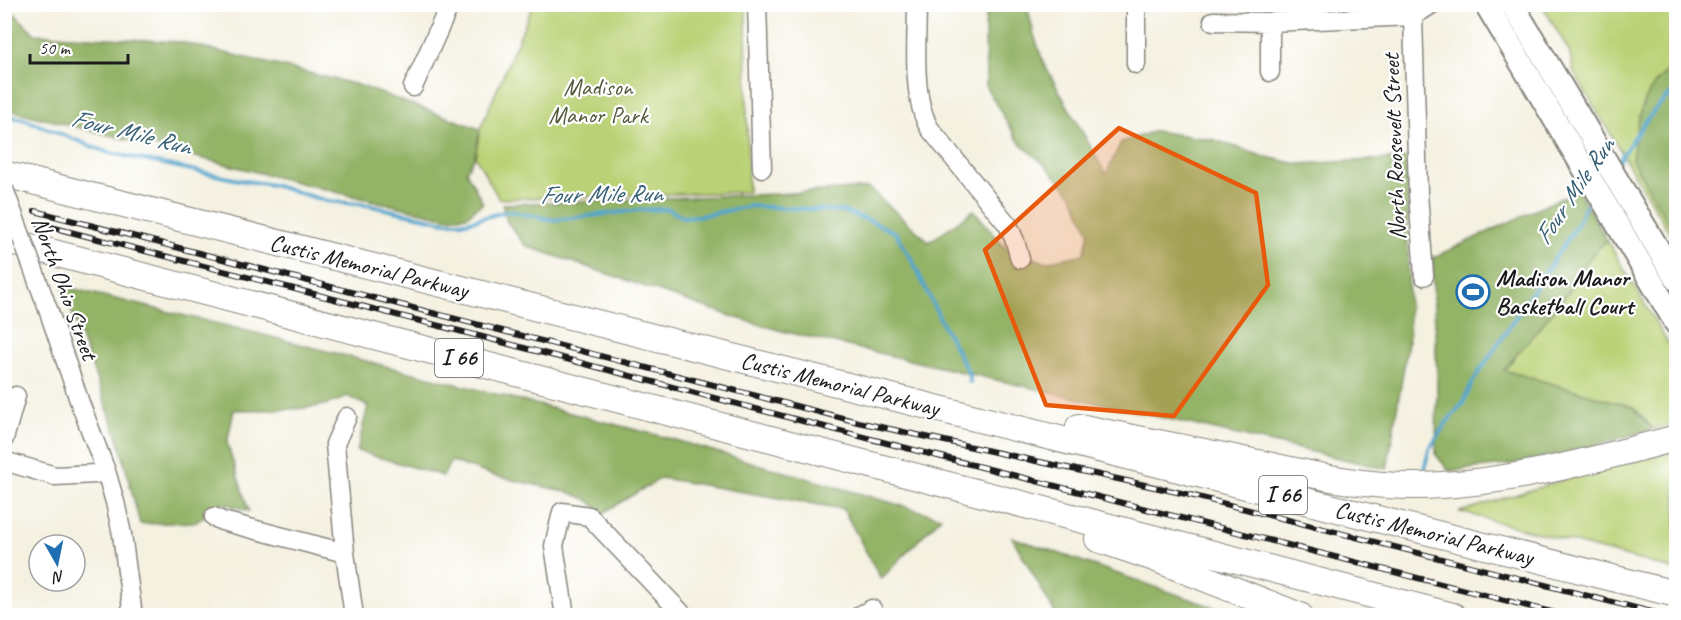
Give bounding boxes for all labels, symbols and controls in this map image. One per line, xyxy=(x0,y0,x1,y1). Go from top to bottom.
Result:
scale bar xyxy=(30,27,128,65)
text: 50 m xyxy=(39,37,72,59)
street label: North Roosevelt Street xyxy=(1376,51,1412,241)
park label: Madison Manor Park xyxy=(549,72,650,130)
water label: Four Mile Run xyxy=(68,101,197,163)
water label: Four Mile Run xyxy=(1526,129,1623,251)
water label: Four Mile Run xyxy=(540,176,665,212)
street label: North Ohio Street xyxy=(25,212,105,366)
street label: Custis Memorial Parkway xyxy=(267,227,473,306)
place label: Madison Manor Basketball Court xyxy=(1496,263,1636,321)
sports icon: Madison Manor Basketball Court xyxy=(1455,274,1491,310)
road number: I 66 xyxy=(435,339,483,377)
street label: Custis Memorial Parkway xyxy=(738,345,944,424)
road number: I 66 xyxy=(1259,476,1307,514)
street label: Custis Memorial Parkway xyxy=(1332,494,1538,573)
north arrow xyxy=(27,533,87,593)
text: N xyxy=(50,566,66,588)

